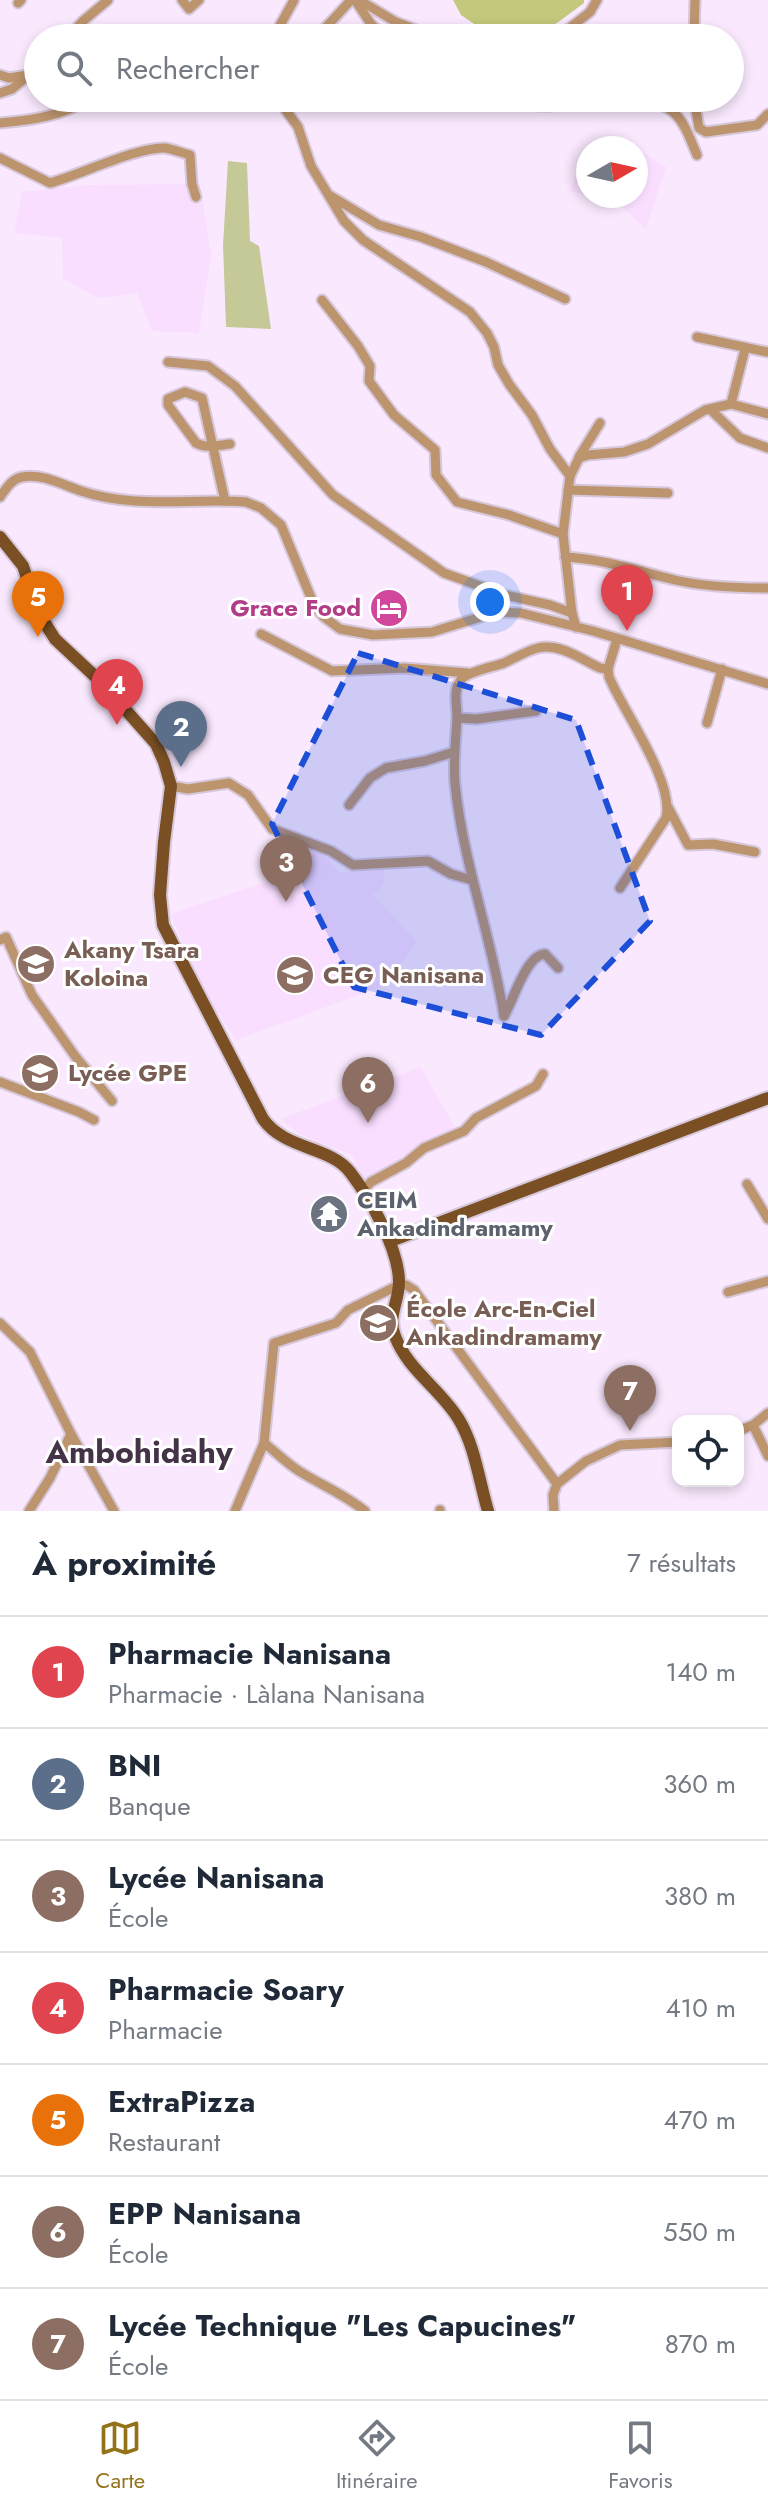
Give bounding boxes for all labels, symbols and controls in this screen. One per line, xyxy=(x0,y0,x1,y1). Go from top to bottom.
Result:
search box xyxy=(24,24,744,112)
icon: search xyxy=(52,46,96,90)
text: Rechercher xyxy=(116,47,259,90)
north arrow xyxy=(576,136,648,208)
pin: 1 xyxy=(601,565,653,631)
pin: 5 xyxy=(12,571,64,637)
your location xyxy=(470,582,510,622)
hotel icon: Grace Food xyxy=(368,587,410,629)
place label: Grace Food xyxy=(230,590,361,625)
pin: 4 xyxy=(91,659,143,725)
pin: 2 xyxy=(155,701,207,767)
pin: 3 xyxy=(260,836,312,902)
place label: Akany Tsara Koloina xyxy=(63,932,200,995)
school or university icon: Akany Tsara Koloina xyxy=(15,943,57,985)
school or university icon: CEG Nanisana xyxy=(274,954,316,996)
place label: CEG Nanisana xyxy=(323,957,484,992)
school or university icon: Lycée GPE xyxy=(19,1052,61,1094)
place label: Lycée GPE xyxy=(68,1055,187,1090)
pin: 6 xyxy=(342,1057,394,1123)
place label: CEIM Ankadindramamy xyxy=(356,1182,553,1245)
temple icon: CEIM Ankadindramamy xyxy=(308,1193,350,1235)
place label: École Arc-En-Ciel Ankadindramamy xyxy=(405,1291,602,1354)
school or university icon: École Arc-En-Ciel Ankadindramamy xyxy=(357,1302,399,1344)
pin: 7 xyxy=(604,1365,656,1431)
map controls xyxy=(672,1415,744,1487)
button: locate xyxy=(672,1415,744,1487)
district label: Ambohidahy xyxy=(44,1429,233,1475)
text: À proximité xyxy=(32,1539,216,1588)
text: 7 résultats xyxy=(627,1544,736,1582)
text: Pharmacie Nanisana xyxy=(108,1632,391,1675)
text: 1 xyxy=(51,1653,65,1691)
text: 140 m xyxy=(665,1653,736,1691)
text: Pharmacie · Làlana Nanisana xyxy=(108,1675,425,1713)
text: BNI xyxy=(108,1744,161,1787)
text: 2 xyxy=(49,1765,67,1803)
text: 360 m xyxy=(663,1765,736,1803)
text: Banque xyxy=(108,1787,191,1825)
text: Lycée Nanisana xyxy=(108,1856,325,1899)
text: 3 xyxy=(50,1877,66,1915)
text: 380 m xyxy=(664,1877,736,1915)
text: École xyxy=(108,1899,168,1937)
text: Pharmacie Soary xyxy=(108,1968,344,2011)
text: 4 xyxy=(49,1989,67,2027)
text: 410 m xyxy=(665,1989,736,2027)
text: Pharmacie xyxy=(108,2011,223,2049)
text: ExtraPizza xyxy=(108,2080,255,2123)
text: 5 xyxy=(50,2101,66,2139)
text: 470 m xyxy=(664,2101,736,2139)
text: Restaurant xyxy=(108,2123,220,2161)
text: EPP Nanisana xyxy=(108,2192,301,2235)
text: 6 xyxy=(49,2213,67,2251)
text: 550 m xyxy=(663,2213,736,2251)
text: École xyxy=(108,2235,168,2273)
text: Lycée Technique "Les Capucines" xyxy=(108,2304,576,2347)
text: 7 xyxy=(50,2325,66,2363)
text: 870 m xyxy=(665,2325,736,2363)
text: École xyxy=(108,2347,168,2385)
tab: Carte xyxy=(95,2416,145,2496)
tab: Itinéraire xyxy=(336,2416,418,2496)
tab: Favoris xyxy=(608,2416,673,2496)

